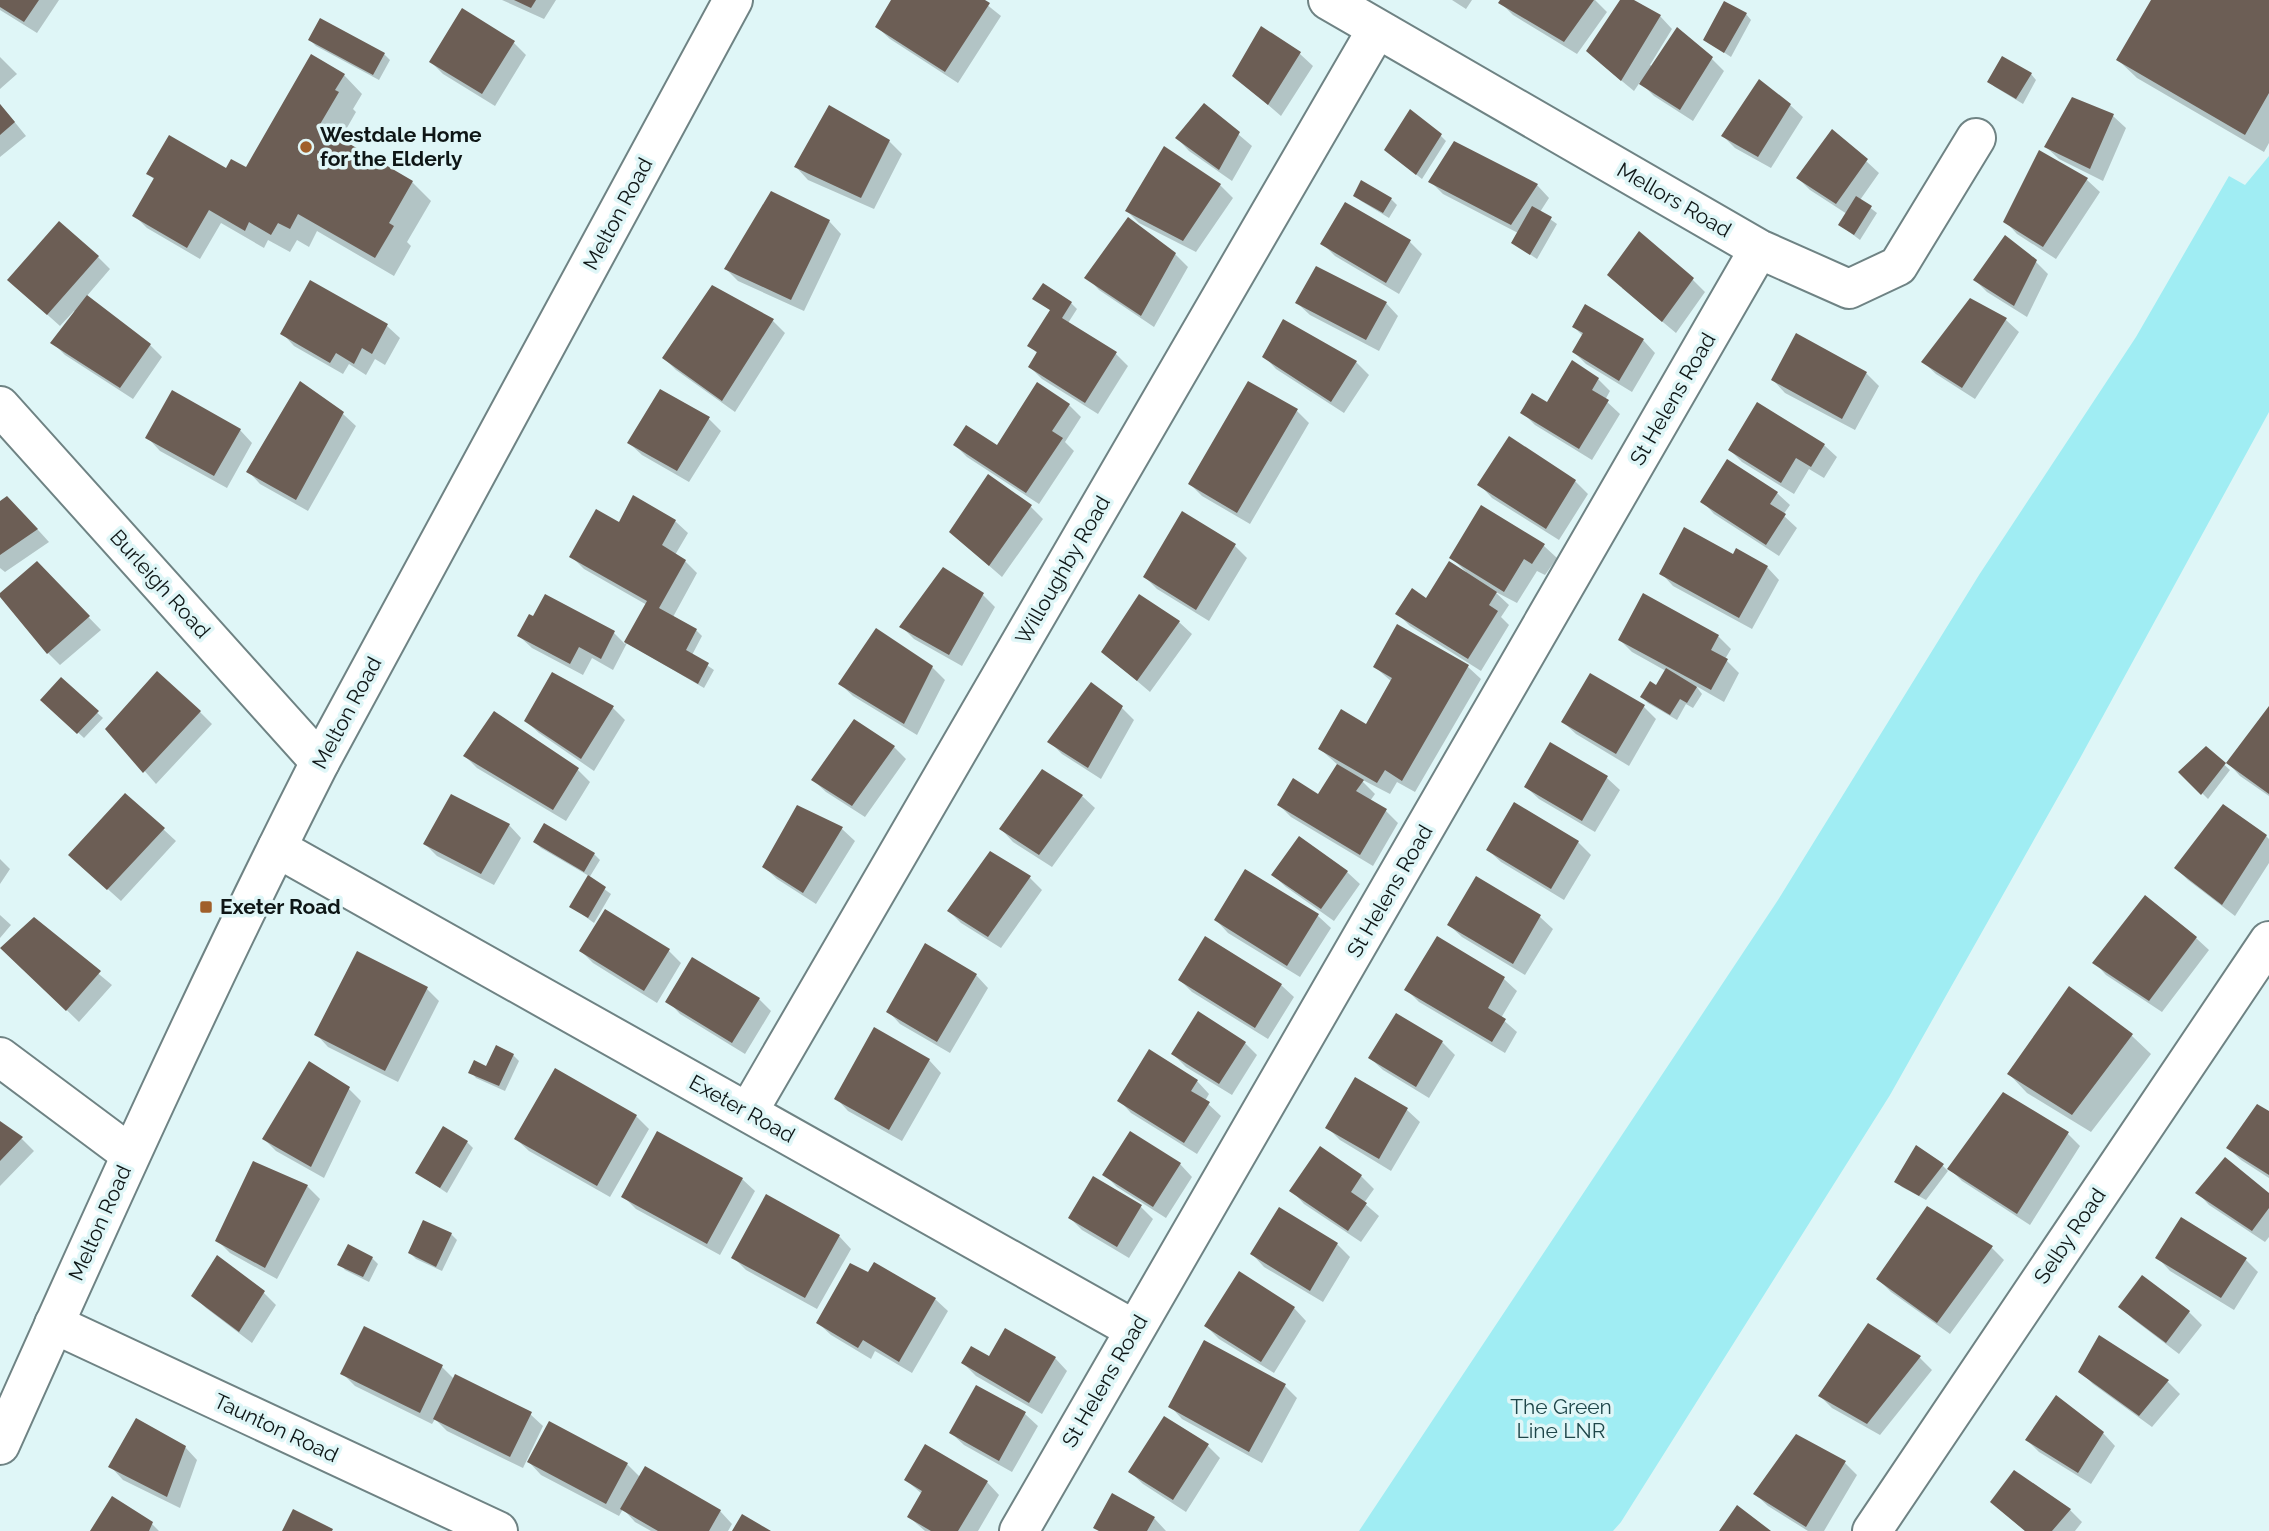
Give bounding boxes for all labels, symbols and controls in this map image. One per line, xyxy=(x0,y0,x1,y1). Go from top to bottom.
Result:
place label: Westdale Home for the Elderly xyxy=(320,122,482,171)
marker: Westdale Home for the Elderly xyxy=(298,139,314,155)
street label: Melton Road xyxy=(578,153,658,274)
street label: Mellors Road xyxy=(1613,157,1736,242)
street label: St Helens Road xyxy=(1625,328,1721,469)
street label: Willoughby Road xyxy=(1010,491,1115,648)
street label: Burleigh Road xyxy=(105,524,216,643)
street label: Melton Road xyxy=(307,652,387,773)
street label: St Helens Road xyxy=(1342,820,1438,961)
place label: Exeter Road xyxy=(220,894,341,919)
marker: Exeter Road xyxy=(198,899,214,915)
street label: Exeter Road xyxy=(685,1069,799,1148)
street label: Melton Road xyxy=(63,1161,136,1284)
street label: Selby Road xyxy=(2028,1183,2111,1288)
street label: St Helens Road xyxy=(1057,1310,1153,1451)
street label: Taunton Road xyxy=(210,1388,342,1467)
park label: The Green Line LNR xyxy=(1510,1394,1612,1443)

